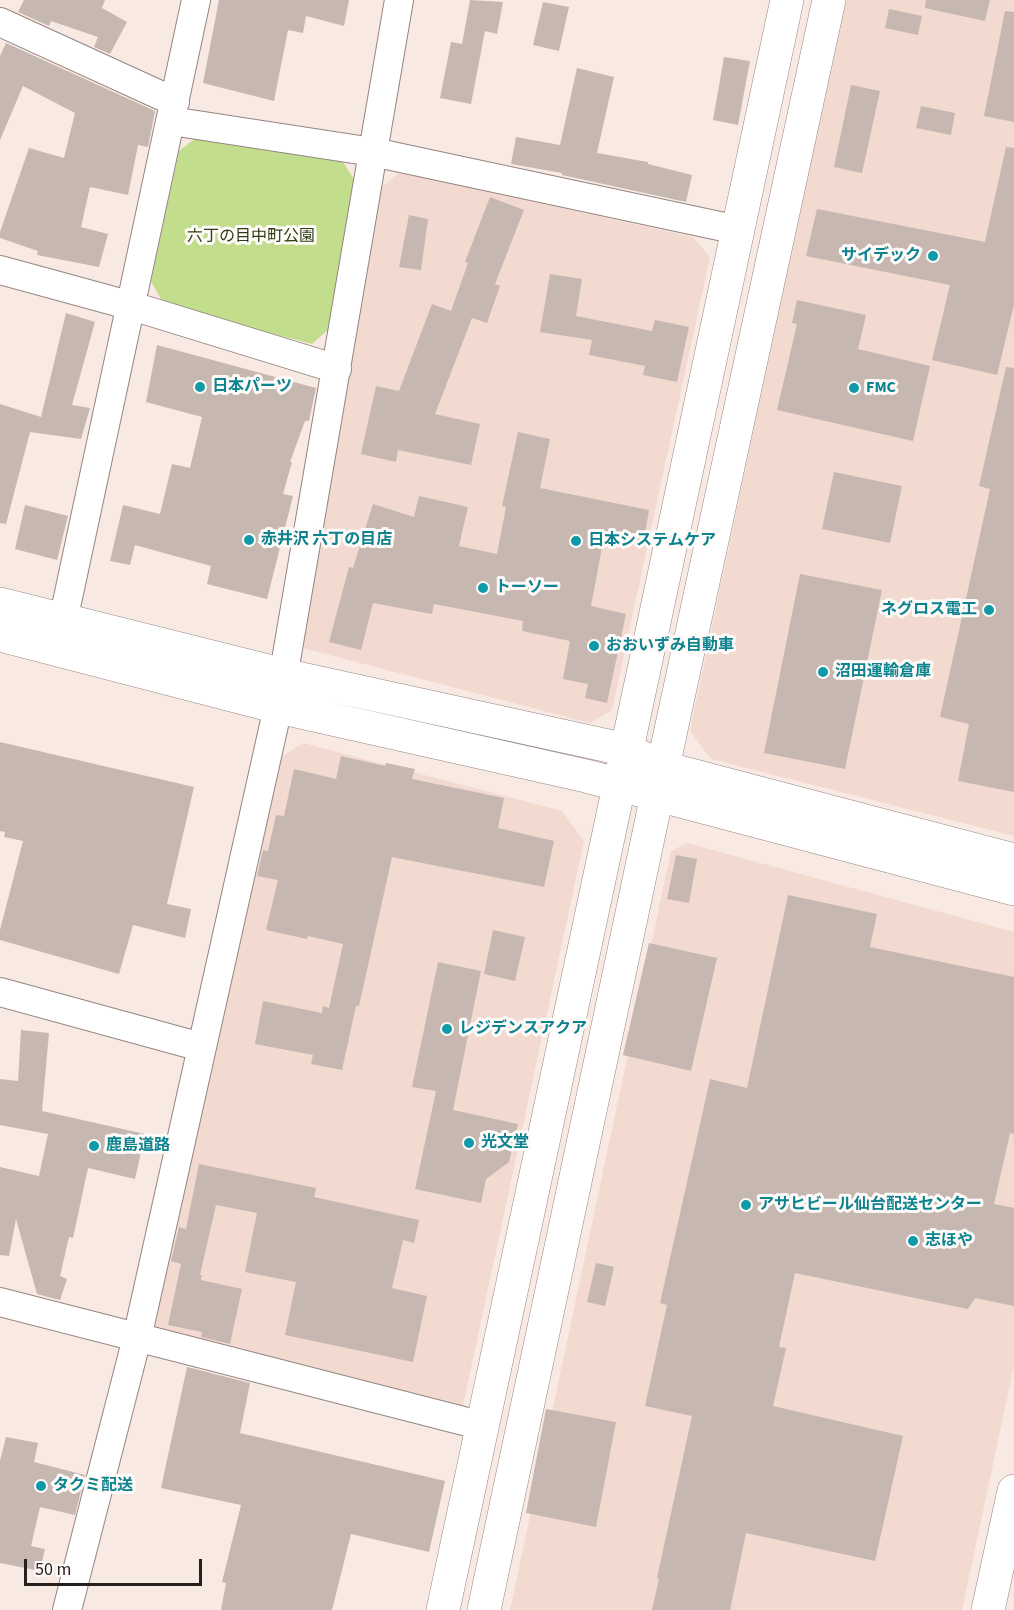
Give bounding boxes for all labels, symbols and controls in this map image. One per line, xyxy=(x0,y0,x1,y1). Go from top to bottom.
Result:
park label: 六丁の目中町公園 xyxy=(187,227,315,247)
place label: サイデック xyxy=(841,246,921,266)
marker: サイデック xyxy=(926,249,940,263)
place label: 日本パーツ xyxy=(212,377,292,397)
place label: FMC xyxy=(866,378,896,398)
marker: 日本パーツ xyxy=(193,380,207,394)
marker: FMC xyxy=(847,381,861,395)
place label: 赤井沢 六丁の目店 xyxy=(261,530,392,550)
place label: 日本システムケア xyxy=(588,531,716,551)
marker: 赤井沢 六丁の目店 xyxy=(242,533,256,547)
marker: 日本システムケア xyxy=(569,534,583,548)
place label: トーソー xyxy=(495,578,559,598)
marker: トーソー xyxy=(476,581,490,595)
place label: ネグロス電工 xyxy=(881,600,977,620)
marker: ネグロス電工 xyxy=(982,603,996,617)
place label: おおいずみ自動車 xyxy=(606,636,734,656)
marker: おおいずみ自動車 xyxy=(587,639,601,653)
place label: 沼田運輸倉庫 xyxy=(835,662,931,682)
marker: 沼田運輸倉庫 xyxy=(816,665,830,679)
place label: レジデンスアクア xyxy=(459,1019,587,1039)
marker: レジデンスアクア xyxy=(440,1022,454,1036)
place label: 光文堂 xyxy=(481,1133,529,1153)
place label: 鹿島道路 xyxy=(106,1136,170,1156)
marker: 光文堂 xyxy=(462,1136,476,1150)
marker: 鹿島道路 xyxy=(87,1139,101,1153)
place label: アサヒビール仙台配送センター xyxy=(758,1195,982,1215)
marker: アサヒビール仙台配送センター xyxy=(739,1198,753,1212)
place label: 志ほや xyxy=(925,1231,973,1251)
marker: 志ほや xyxy=(906,1234,920,1248)
place label: タクミ配送 xyxy=(53,1476,133,1496)
marker: タクミ配送 xyxy=(34,1479,48,1493)
scale bar xyxy=(27,1547,206,1585)
text: 50 m xyxy=(35,1557,71,1582)

